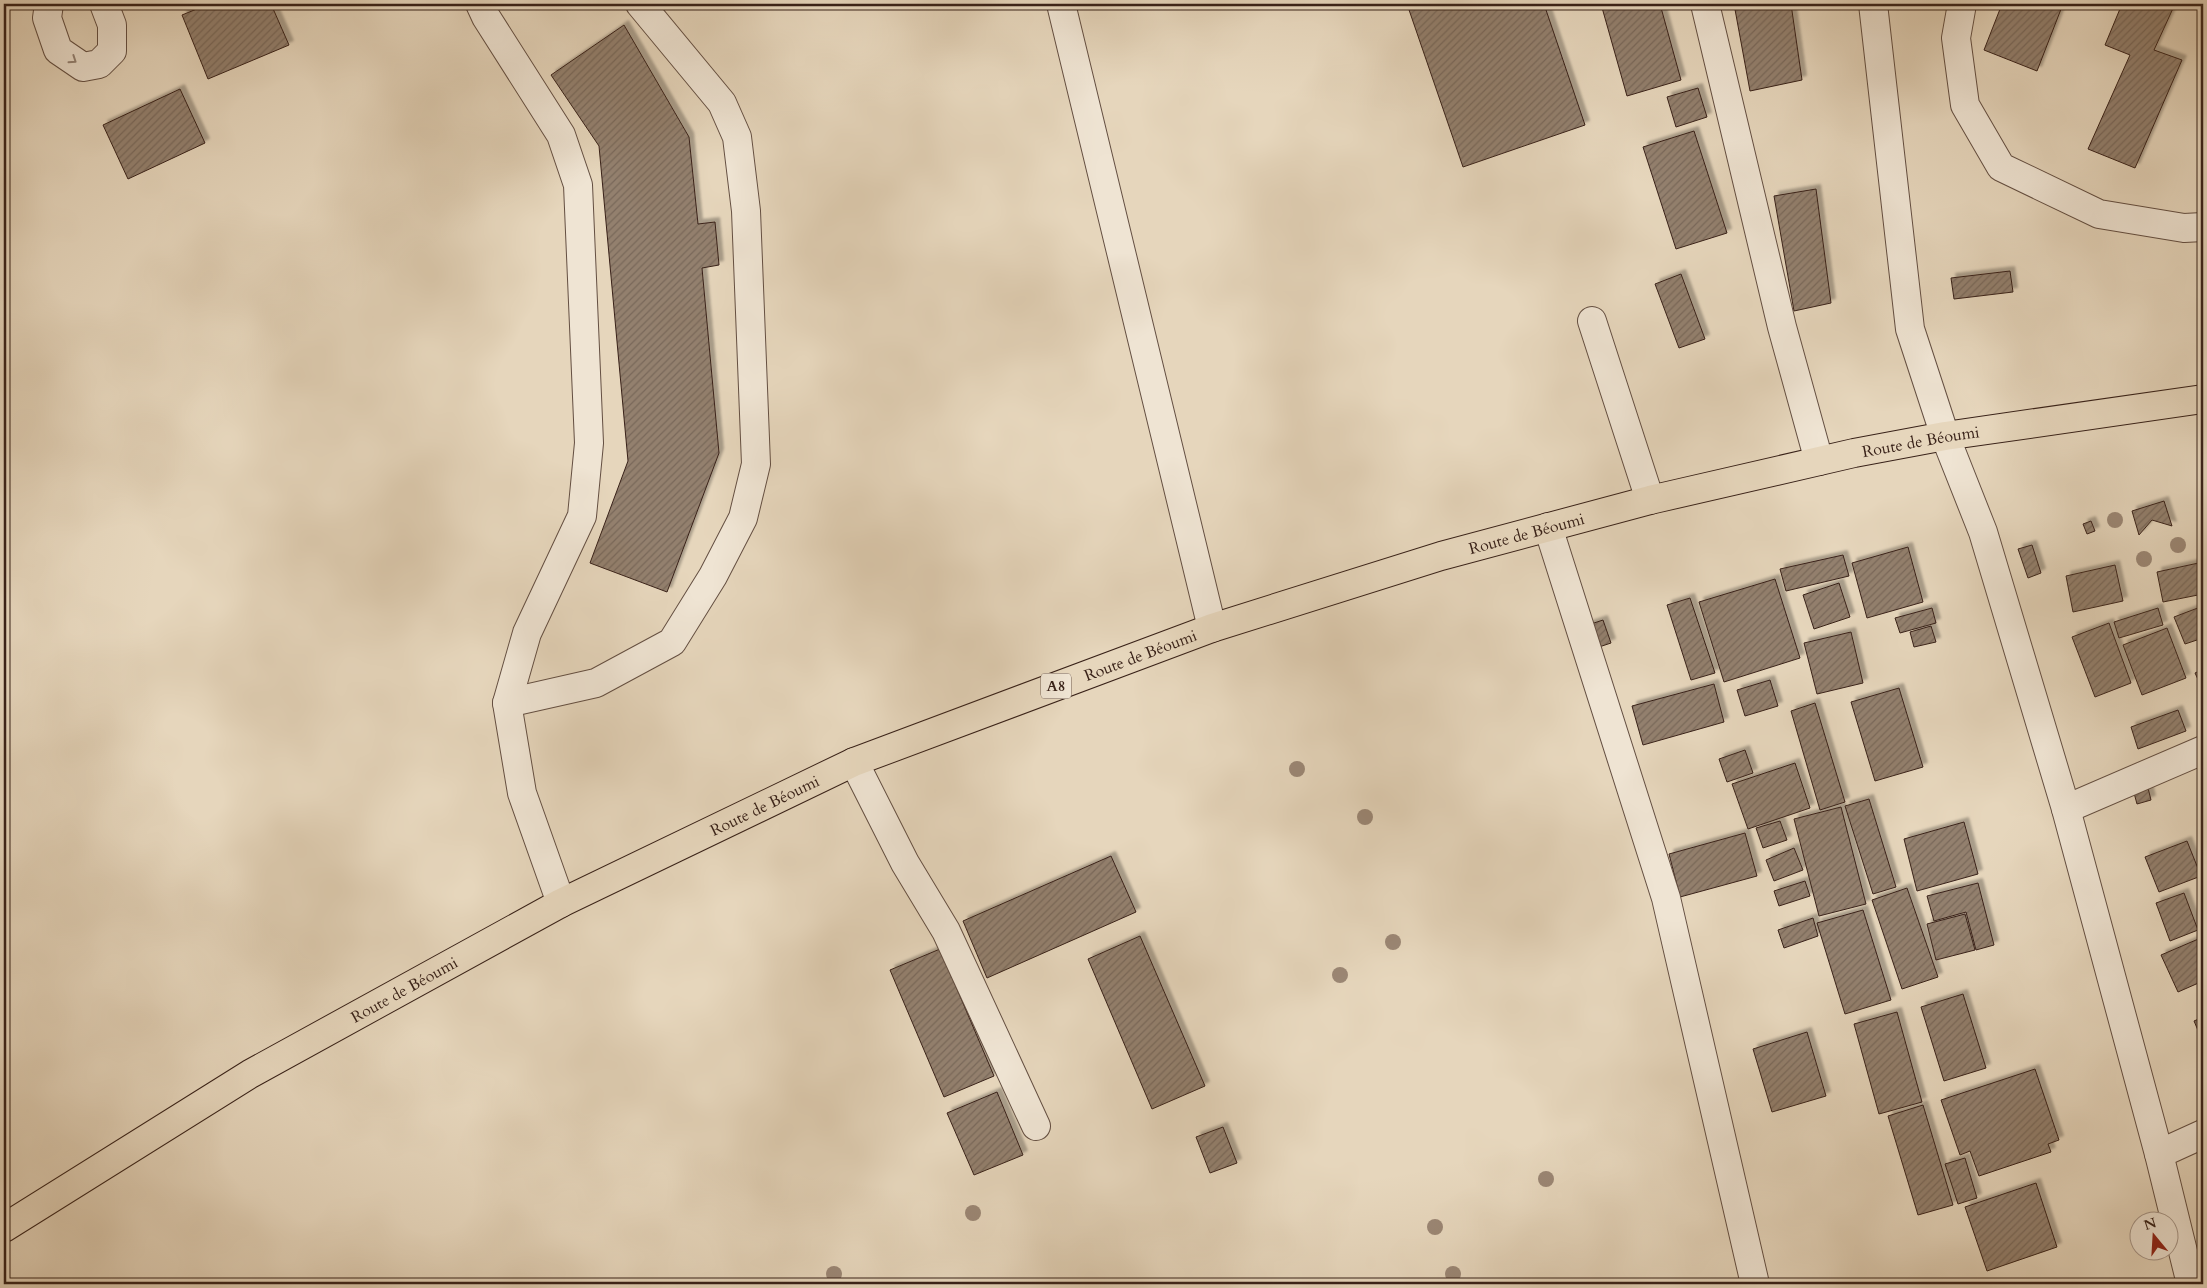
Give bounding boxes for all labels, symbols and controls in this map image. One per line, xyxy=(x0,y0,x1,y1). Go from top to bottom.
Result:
one-way arrow xyxy=(67,54,77,63)
street label: Route de Béoumi xyxy=(1860,421,1981,463)
street label: Route de Béoumi xyxy=(1466,508,1587,560)
street label: Route de Béoumi xyxy=(1081,624,1201,687)
road number: A8 xyxy=(1041,674,1071,698)
street label: Route de Béoumi xyxy=(707,770,824,842)
street label: Route de Béoumi xyxy=(347,952,462,1028)
north arrow xyxy=(2130,1210,2180,1260)
text: N xyxy=(2141,1213,2159,1235)

